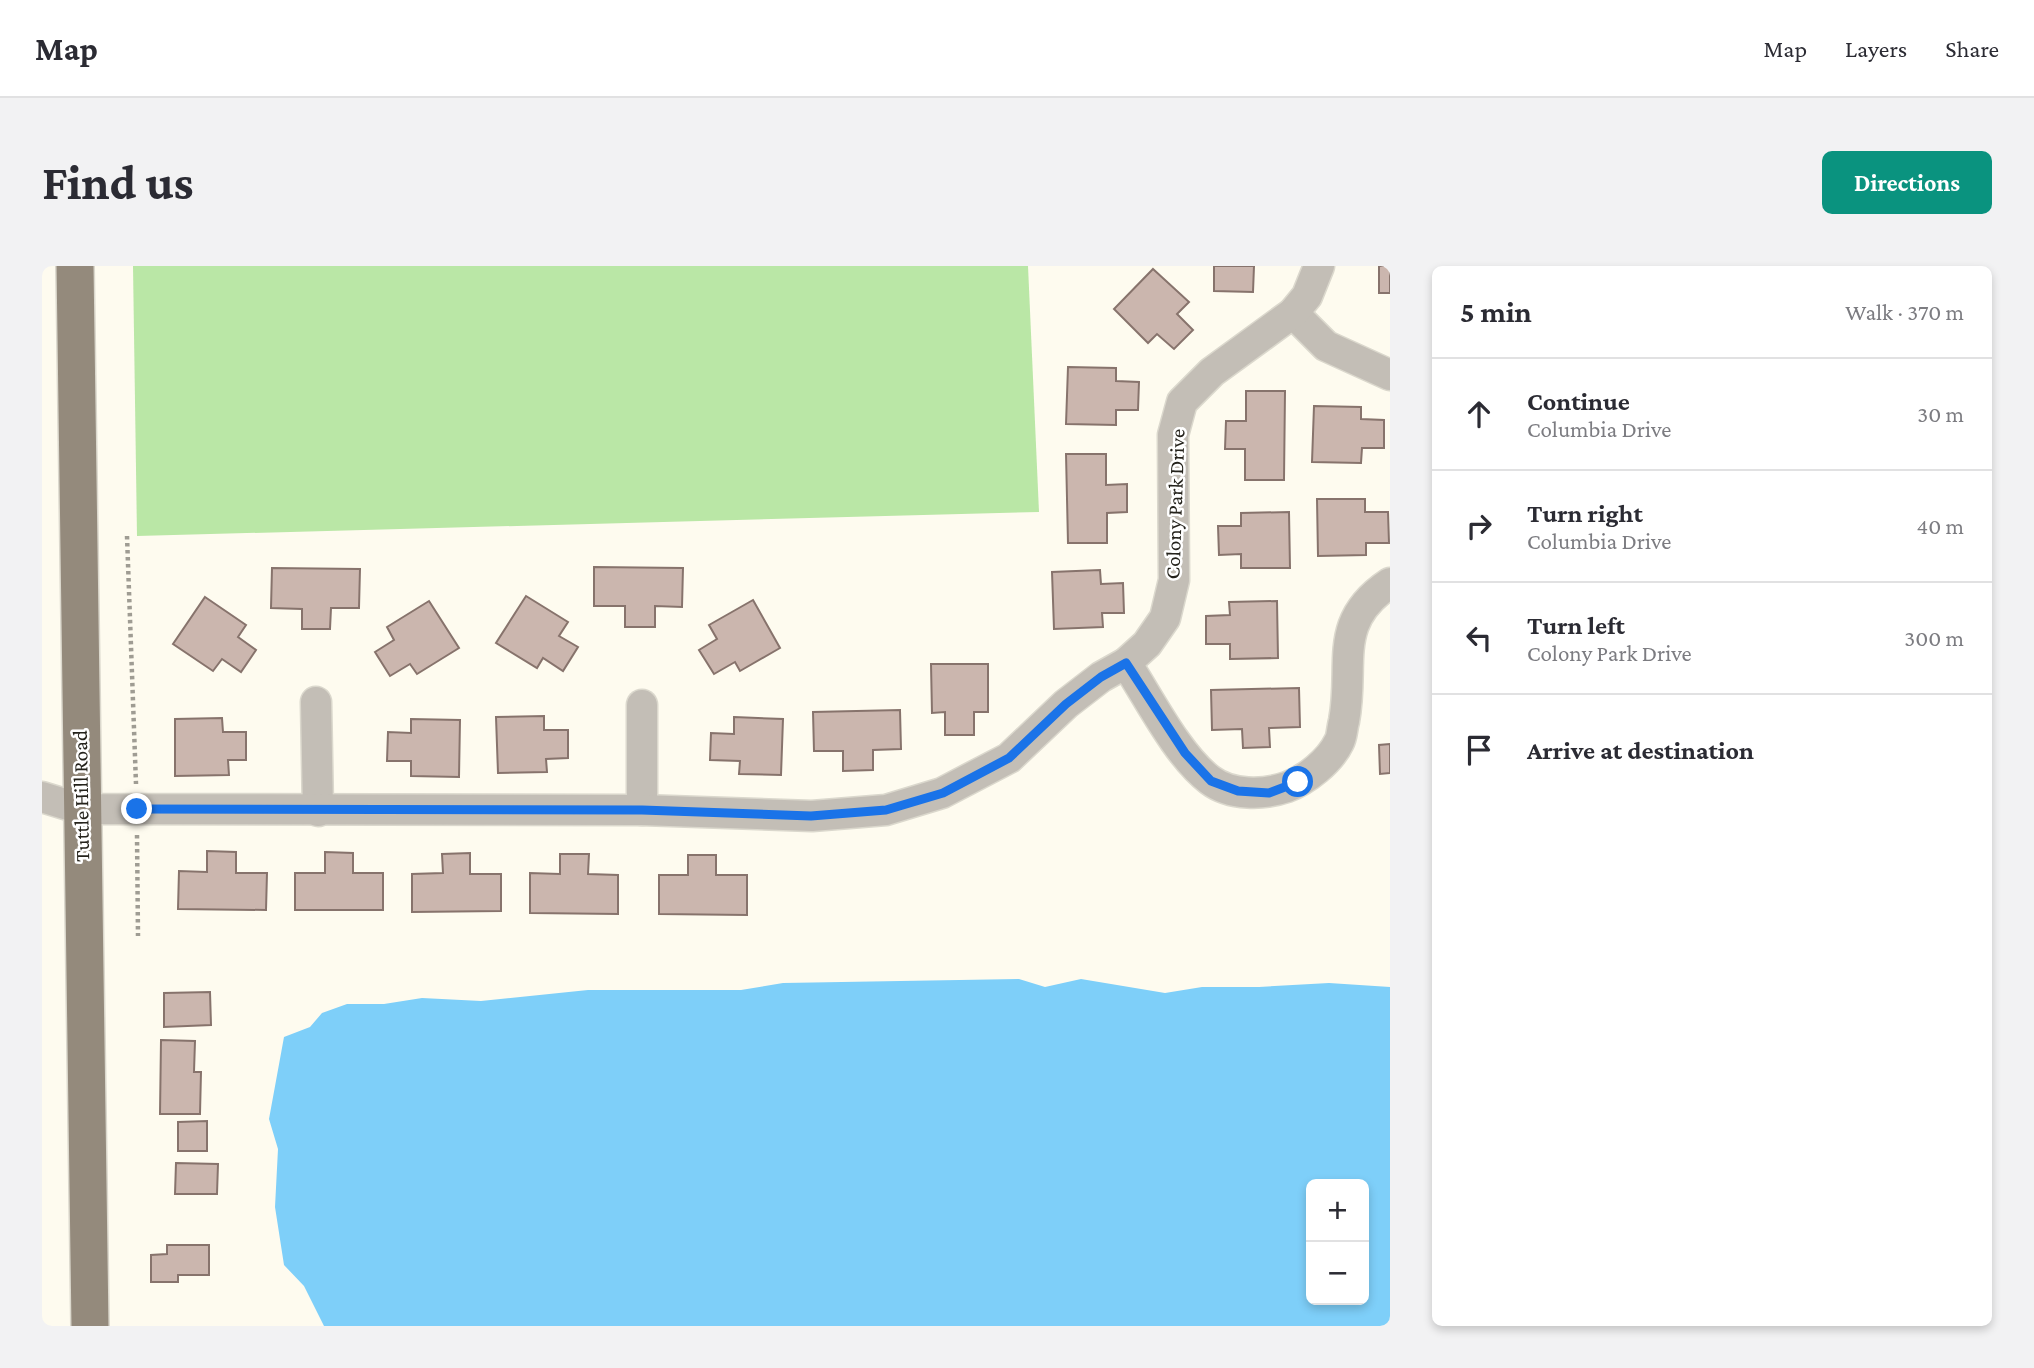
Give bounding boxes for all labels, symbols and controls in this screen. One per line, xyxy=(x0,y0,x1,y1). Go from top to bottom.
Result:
text: Map xyxy=(35,30,98,67)
text: Map xyxy=(1763,35,1807,62)
text: Layers xyxy=(1845,35,1907,62)
text: Share xyxy=(1945,35,1999,62)
button: Directions xyxy=(1822,151,1992,214)
text: Find us xyxy=(42,155,194,210)
text: 5 min xyxy=(1460,295,1532,328)
text: Walk · 370 m xyxy=(1845,299,1964,325)
text: Continue xyxy=(1527,387,1630,416)
icon: ahead xyxy=(1460,395,1498,433)
text: 30 m xyxy=(1917,401,1964,427)
text: Columbia Drive xyxy=(1527,416,1671,442)
street label: Colony Park Drive xyxy=(1160,428,1190,580)
text: Turn right xyxy=(1527,499,1643,528)
icon: right xyxy=(1460,507,1498,545)
text: 40 m xyxy=(1916,513,1964,539)
text: Columbia Drive xyxy=(1527,528,1671,554)
text: Turn left xyxy=(1527,611,1625,640)
icon: left xyxy=(1460,619,1498,657)
text: 300 m xyxy=(1904,625,1964,651)
text: Colony Park Drive xyxy=(1527,640,1692,666)
street label: Tuttle Hill Road xyxy=(68,730,94,862)
icon: arrive xyxy=(1460,731,1498,769)
text: Arrive at destination xyxy=(1527,736,1754,765)
route start xyxy=(1282,766,1313,797)
route end xyxy=(121,793,152,824)
map controls xyxy=(1306,1179,1369,1305)
button: + xyxy=(1306,1179,1369,1242)
button: − xyxy=(1306,1242,1369,1305)

